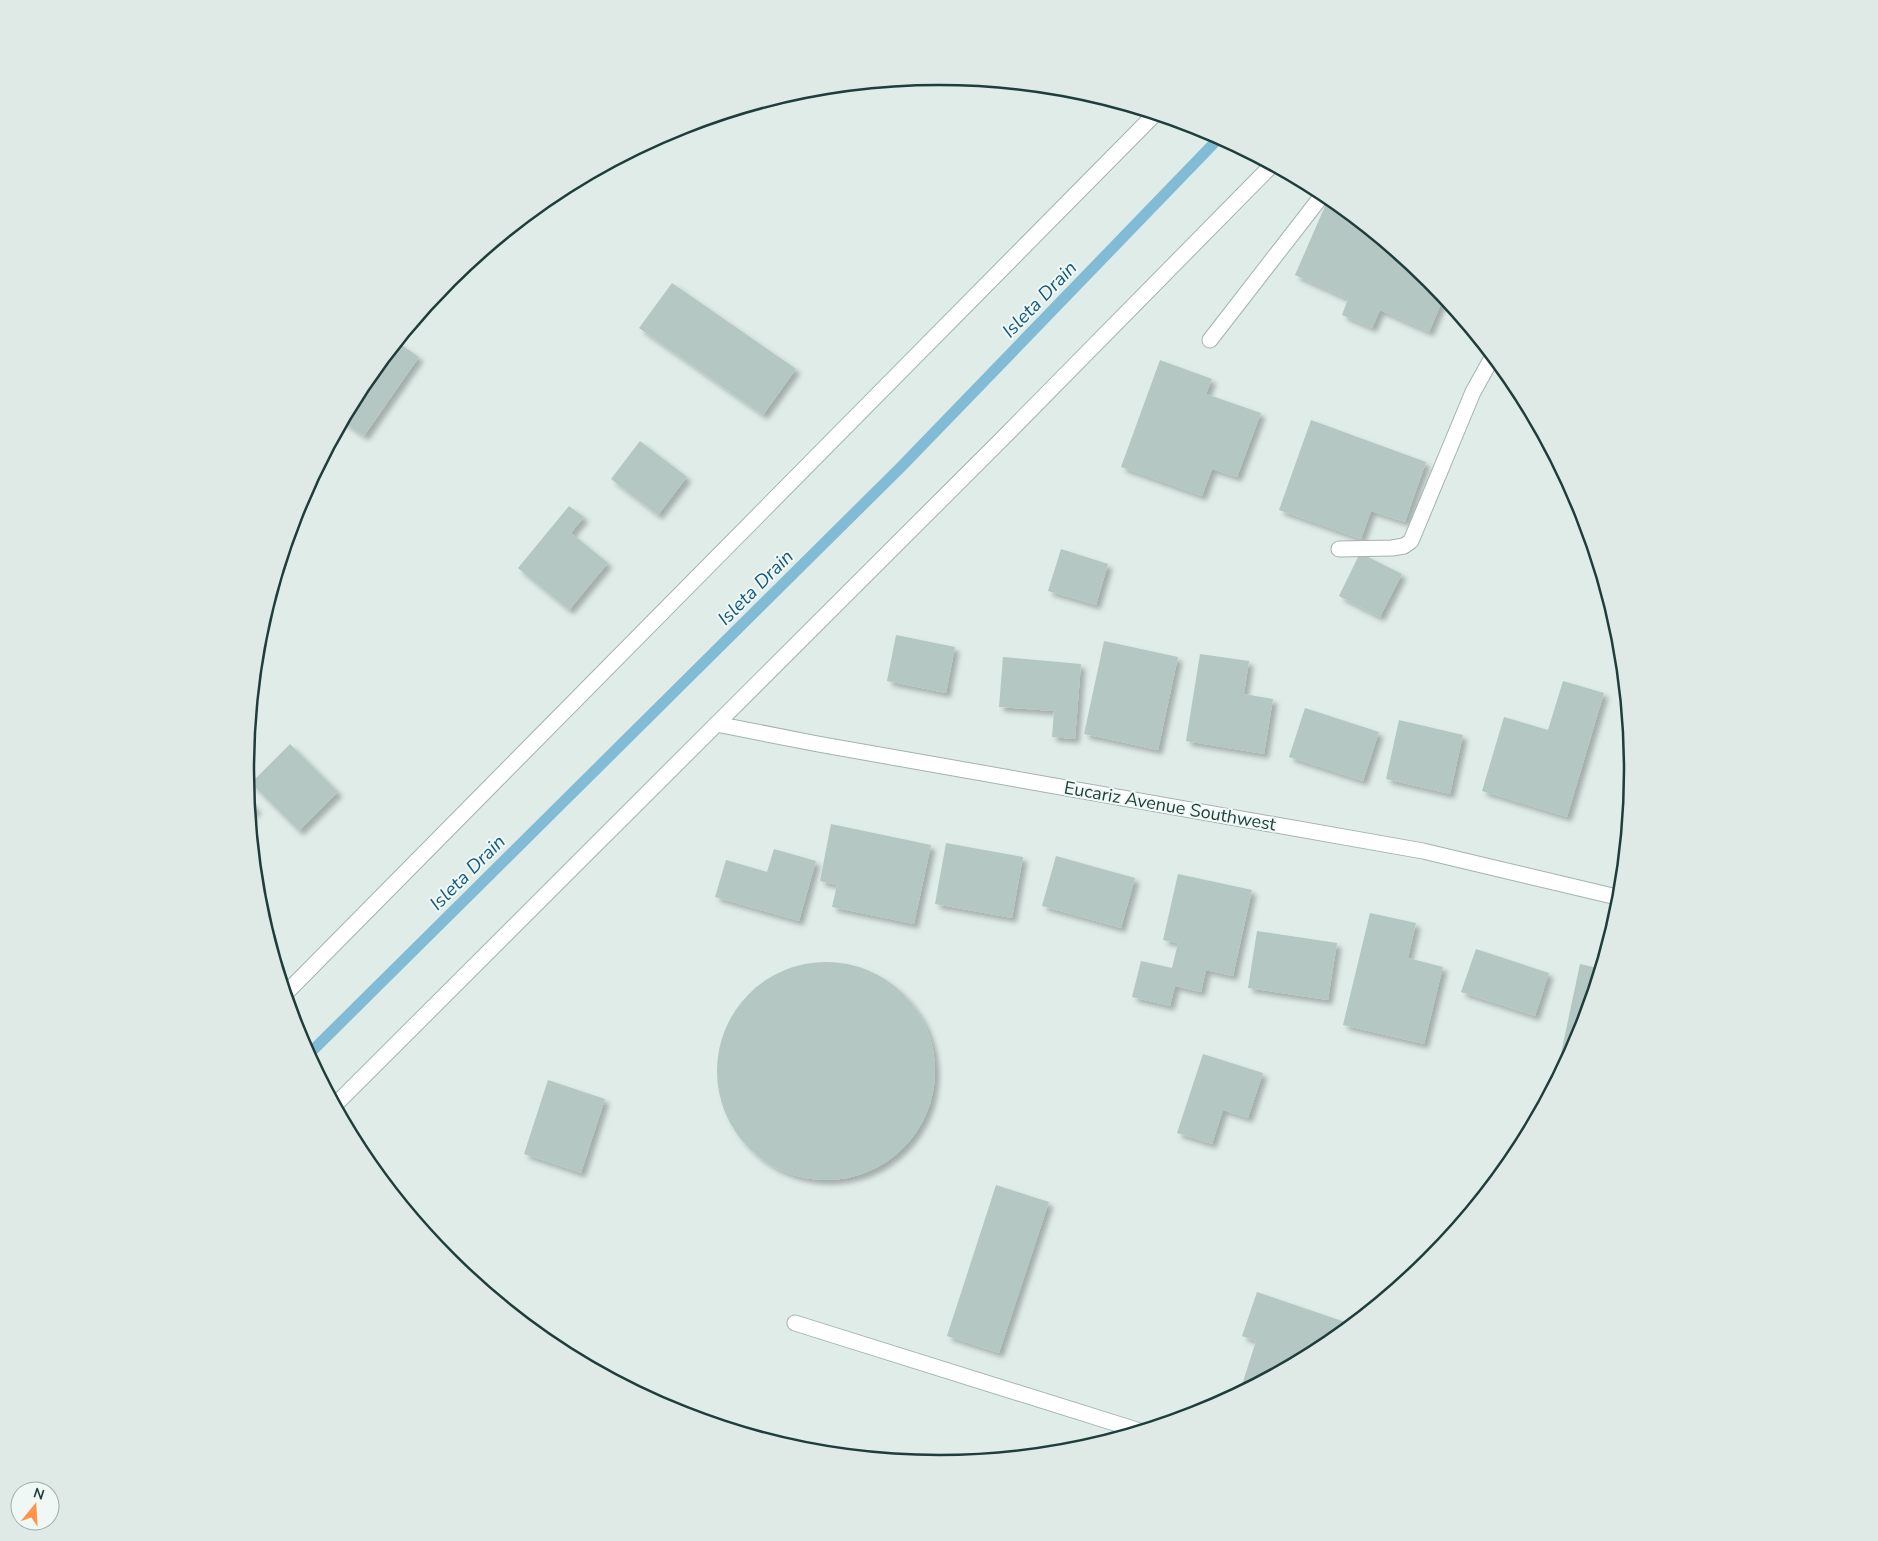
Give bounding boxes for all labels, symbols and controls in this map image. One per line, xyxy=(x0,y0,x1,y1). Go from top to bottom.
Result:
water label: Isleta Drain xyxy=(997,256,1083,344)
water label: Isleta Drain xyxy=(712,544,799,631)
street label: Eucariz Avenue Southwest xyxy=(1062,776,1279,837)
water label: Isleta Drain xyxy=(424,829,511,916)
north arrow xyxy=(10,1481,60,1531)
text: N xyxy=(31,1483,47,1505)

